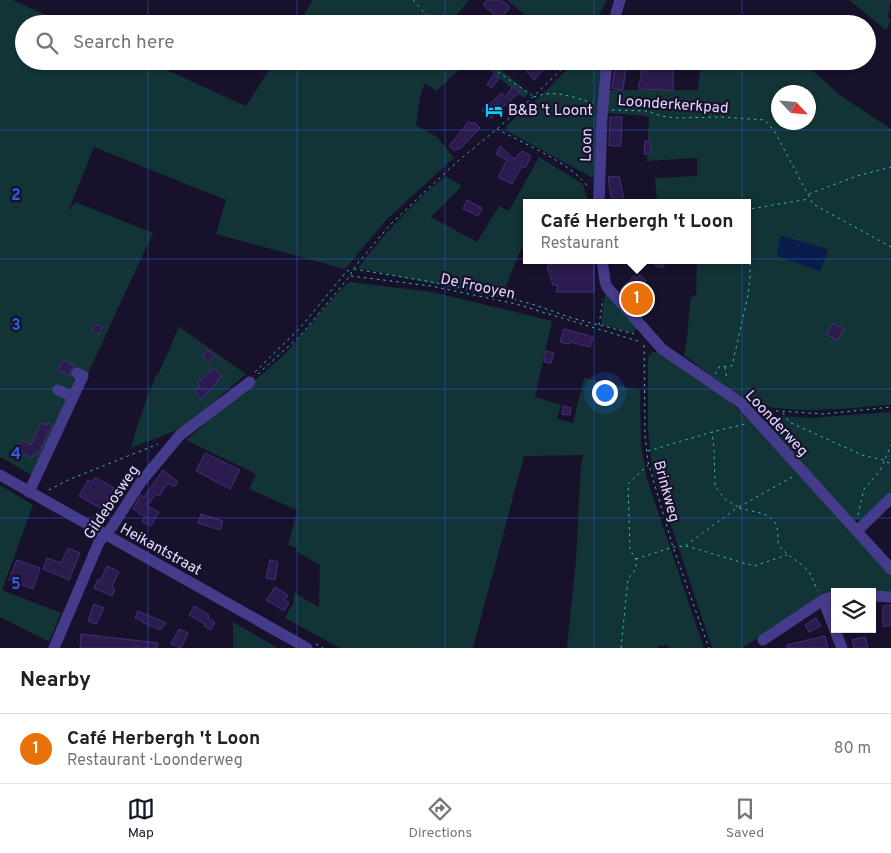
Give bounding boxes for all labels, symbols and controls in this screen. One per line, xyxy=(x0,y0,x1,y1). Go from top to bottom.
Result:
search box xyxy=(15,15,876,70)
icon: search xyxy=(33,29,61,57)
text: Search here xyxy=(73,31,175,55)
north arrow xyxy=(771,85,816,130)
street label: Loonderkerkpad xyxy=(617,92,729,119)
hotel icon: B&B 't Loont xyxy=(484,100,504,120)
place label: B&B 't Loont xyxy=(508,102,593,121)
street label: Loon xyxy=(577,128,598,162)
text: 2 xyxy=(11,186,21,206)
popup xyxy=(523,199,751,264)
text: Café Herbergh 't Loon xyxy=(540,210,734,234)
text: Restaurant xyxy=(540,234,619,254)
street label: De Frooyen xyxy=(439,270,517,305)
pin: 1 xyxy=(621,280,653,318)
text: 3 xyxy=(11,316,21,336)
your location xyxy=(592,380,618,406)
street label: Loonderweg xyxy=(740,387,811,461)
text: 4 xyxy=(11,445,21,465)
street label: Brinkweg xyxy=(648,459,683,524)
street label: Gildebosweg xyxy=(80,462,144,544)
street label: Heikantstraat xyxy=(116,520,205,581)
text: 5 xyxy=(11,575,21,595)
map controls xyxy=(831,588,876,633)
button: layers xyxy=(831,588,876,633)
text: Nearby xyxy=(20,667,91,694)
text: Café Herbergh 't Loon xyxy=(67,727,260,751)
text: 1 xyxy=(33,739,39,759)
text: 80 m xyxy=(834,739,871,759)
text: Restaurant · Loonderweg xyxy=(67,751,243,771)
tab: Map xyxy=(127,795,155,842)
tab: Directions xyxy=(408,795,472,842)
tab: Saved xyxy=(726,795,764,842)

